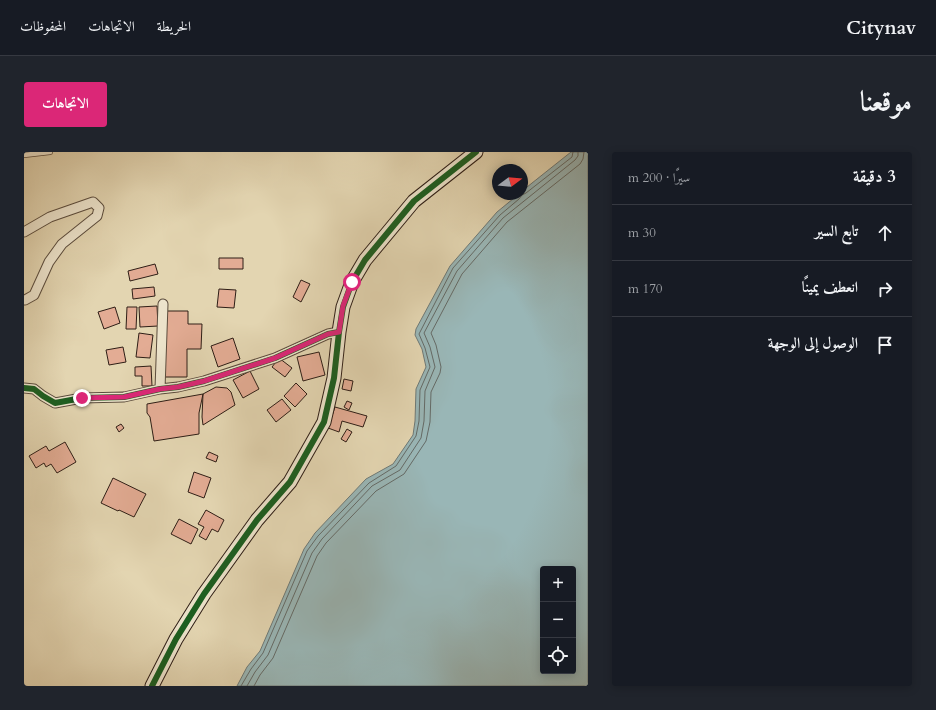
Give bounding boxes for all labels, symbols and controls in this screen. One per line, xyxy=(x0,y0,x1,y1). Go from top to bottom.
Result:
text: Citynav xyxy=(846,15,916,41)
text: المحفوظات xyxy=(20,17,66,36)
text: الاتجاهات xyxy=(88,17,135,36)
text: الخريطة xyxy=(157,17,191,36)
button: الاتجاهات xyxy=(24,82,107,127)
text: موقعنا xyxy=(860,83,912,121)
north arrow xyxy=(492,164,528,200)
text: 3 دقيقة xyxy=(853,165,896,188)
text: سيرًا · 200 m xyxy=(628,169,690,187)
text: تابع السير xyxy=(815,221,858,241)
icon: ahead xyxy=(874,222,896,244)
text: 30 m xyxy=(628,224,656,242)
route start xyxy=(343,273,361,291)
text: انعطف يمينًا xyxy=(802,277,858,297)
icon: right xyxy=(874,278,896,300)
text: 170 m xyxy=(628,280,662,298)
text: الوصول إلى الوجهة xyxy=(768,333,858,353)
icon: arrive xyxy=(874,334,896,356)
route end xyxy=(73,389,91,407)
map controls xyxy=(540,566,576,674)
button: + xyxy=(540,566,576,602)
button: − xyxy=(540,602,576,638)
button: locate xyxy=(540,638,576,674)

